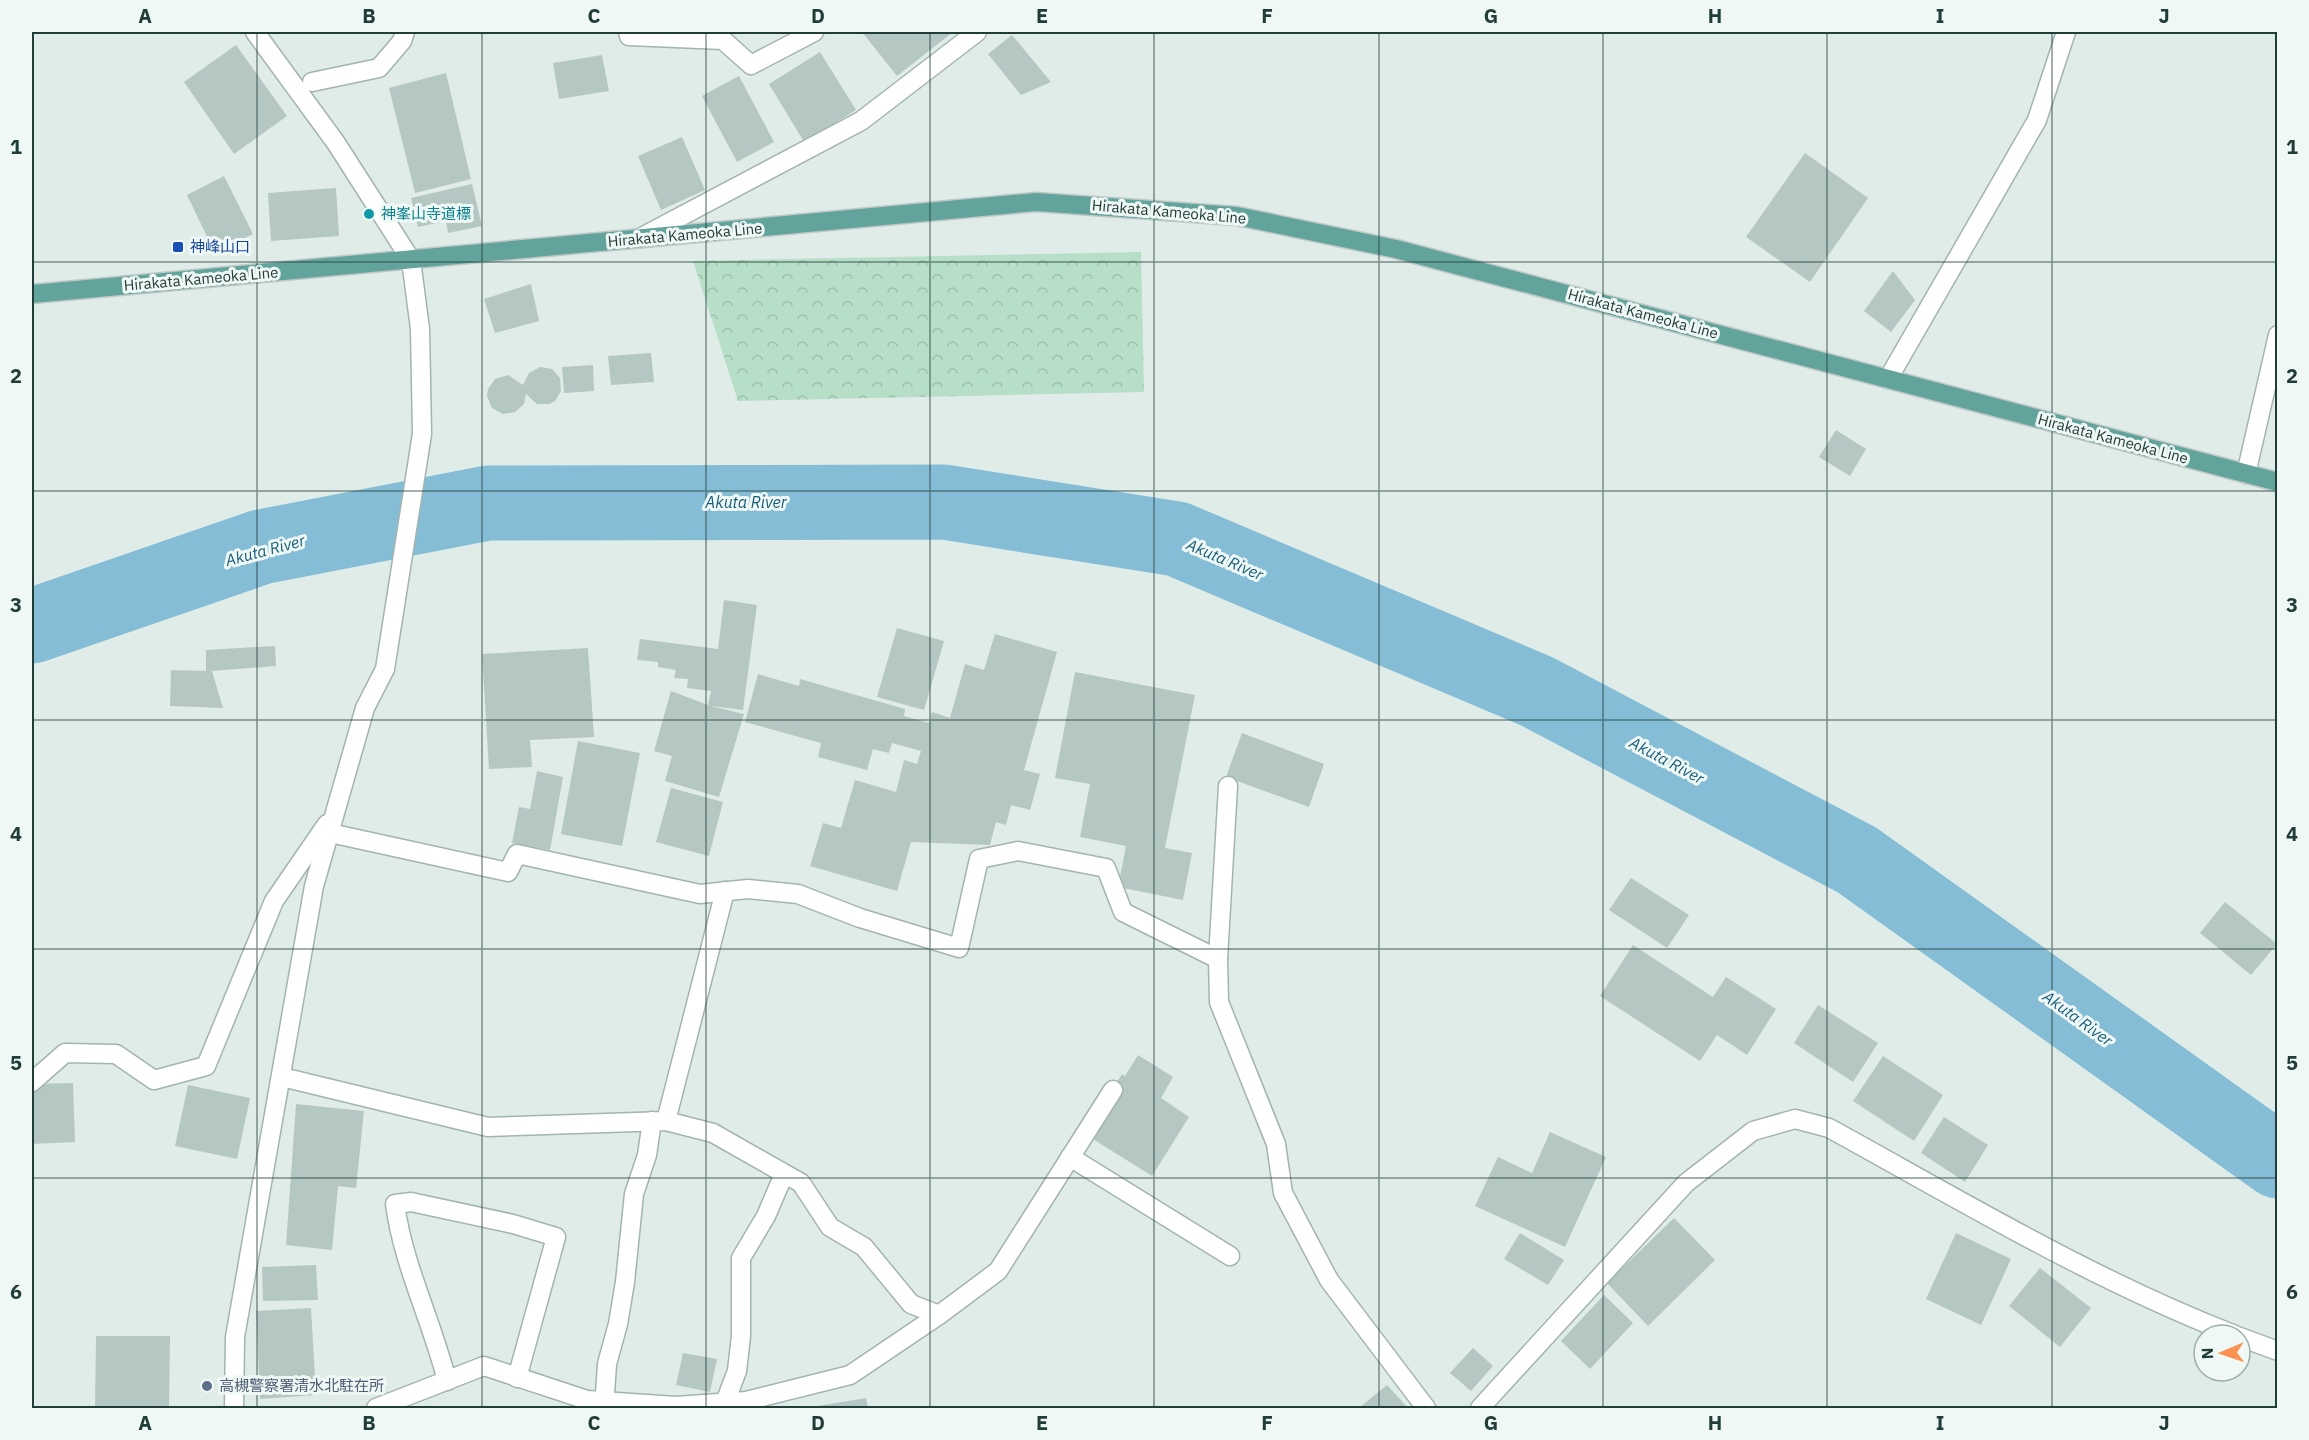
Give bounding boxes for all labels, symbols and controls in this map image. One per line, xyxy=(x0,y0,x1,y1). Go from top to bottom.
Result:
text: A xyxy=(138,2,152,29)
text: B xyxy=(362,2,376,29)
text: C xyxy=(587,2,601,29)
text: D xyxy=(811,2,825,29)
text: E xyxy=(1036,2,1048,29)
text: F xyxy=(1261,2,1273,29)
text: G xyxy=(1484,2,1498,29)
text: H xyxy=(1708,2,1722,29)
text: I xyxy=(1936,2,1944,29)
text: J xyxy=(2158,2,2170,29)
text: 1 xyxy=(10,133,22,160)
text: 1 xyxy=(2286,133,2298,160)
street label: Hirakata Kameoka Line xyxy=(1091,195,1247,228)
place label: 神峯山寺道標 xyxy=(381,204,471,223)
marker: 神峯山寺道標 xyxy=(362,207,376,221)
street label: Hirakata Kameoka Line xyxy=(607,218,763,251)
place label: 神峰山口 xyxy=(190,237,250,256)
marker: 神峰山口 xyxy=(171,240,185,254)
street label: Hirakata Kameoka Line xyxy=(123,262,279,295)
street label: Hirakata Kameoka Line xyxy=(1566,284,1720,343)
text: 2 xyxy=(10,362,22,389)
text: 2 xyxy=(2286,362,2298,389)
street label: Hirakata Kameoka Line xyxy=(2036,409,2190,468)
water label: Akuta River xyxy=(704,492,788,512)
water label: Akuta River xyxy=(222,530,308,570)
water label: Akuta River xyxy=(1183,534,1267,585)
text: 3 xyxy=(10,591,22,618)
text: 3 xyxy=(2286,591,2298,618)
water label: Akuta River xyxy=(1626,732,1709,788)
text: 4 xyxy=(10,820,22,847)
text: 4 xyxy=(2286,820,2298,847)
water label: Akuta River xyxy=(2038,985,2118,1051)
text: 5 xyxy=(10,1049,22,1076)
text: 5 xyxy=(2286,1049,2298,1076)
text: 6 xyxy=(10,1278,22,1305)
text: 6 xyxy=(2286,1278,2298,1305)
north arrow xyxy=(2192,1323,2252,1383)
text: N xyxy=(2197,1347,2217,1360)
place label: 高槻警察署清水北駐在所 xyxy=(219,1376,384,1395)
marker: 高槻警察署清水北駐在所 xyxy=(200,1379,214,1393)
text: A xyxy=(138,1409,152,1436)
text: B xyxy=(362,1409,376,1436)
text: C xyxy=(587,1409,601,1436)
text: D xyxy=(811,1409,825,1436)
text: E xyxy=(1036,1409,1048,1436)
text: F xyxy=(1261,1409,1273,1436)
text: G xyxy=(1484,1409,1498,1436)
text: H xyxy=(1708,1409,1722,1436)
text: I xyxy=(1936,1409,1944,1436)
text: J xyxy=(2158,1409,2170,1436)

